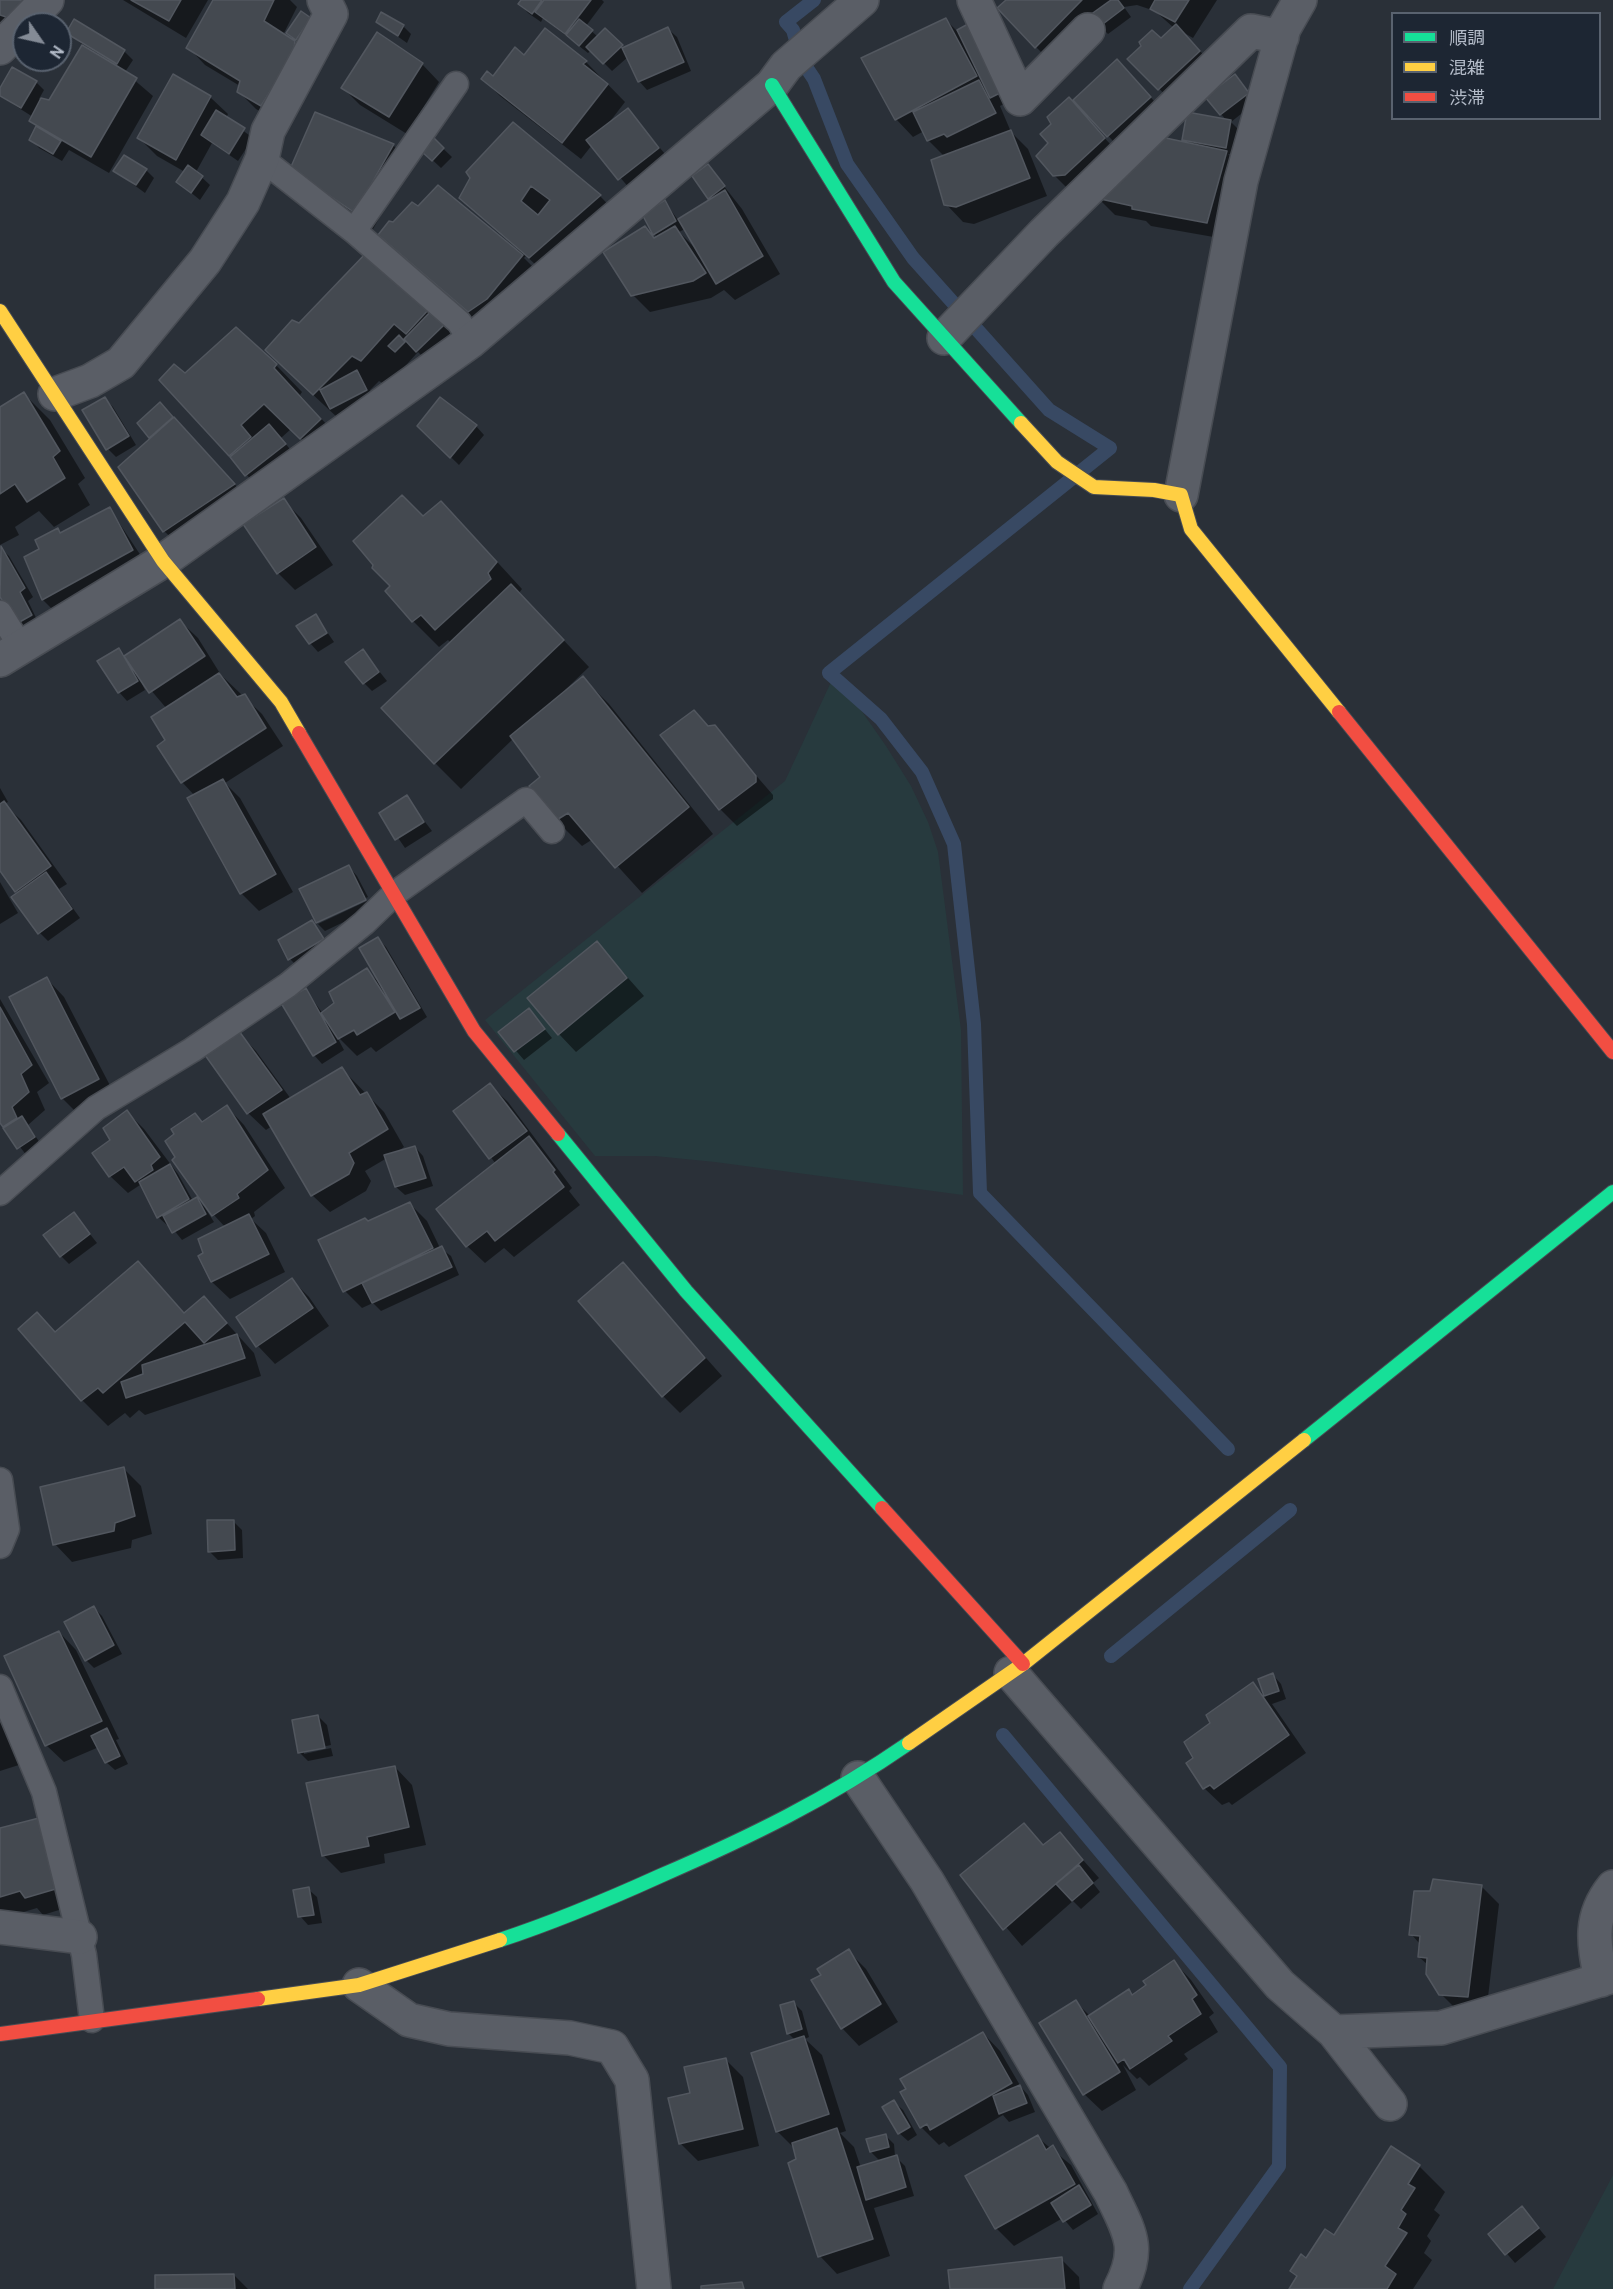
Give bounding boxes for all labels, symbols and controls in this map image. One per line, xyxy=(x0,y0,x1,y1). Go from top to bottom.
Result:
north arrow xyxy=(12,12,72,72)
legend xyxy=(1391,12,1601,120)
text: 順調 xyxy=(1449,28,1485,51)
text: N xyxy=(44,41,67,61)
text: 混雑 xyxy=(1449,58,1485,81)
text: 渋滞 xyxy=(1449,88,1485,111)

